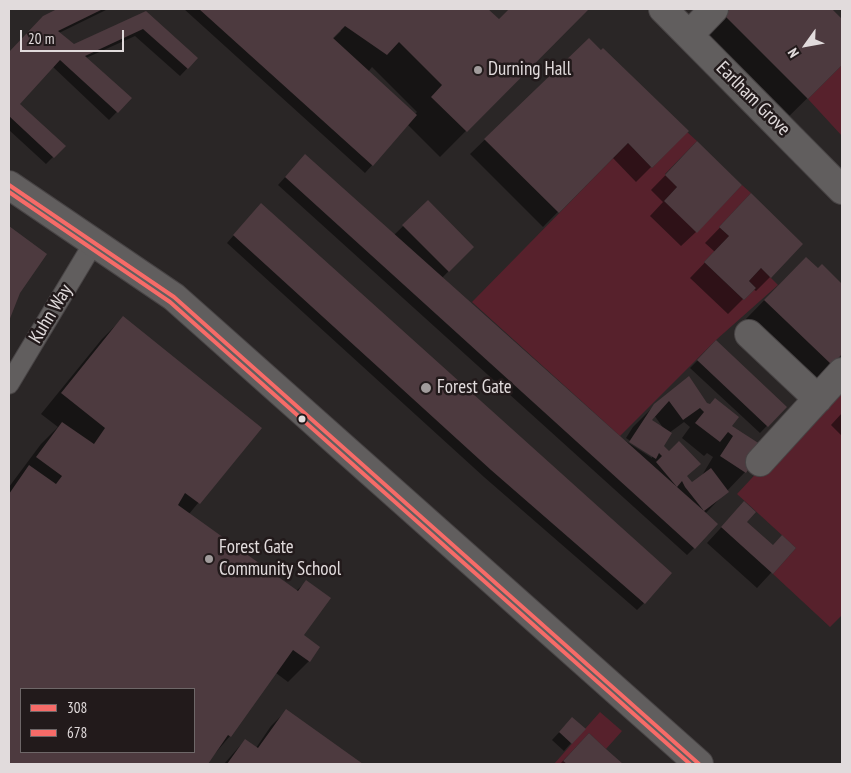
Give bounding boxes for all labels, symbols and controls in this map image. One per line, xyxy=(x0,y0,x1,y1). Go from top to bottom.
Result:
scale bar xyxy=(22,20,126,52)
north arrow xyxy=(781,20,831,70)
text: 20 m xyxy=(28,29,54,48)
text: N xyxy=(784,45,803,61)
street label: Earlham Grove xyxy=(711,57,795,141)
place label: Durning Hall xyxy=(488,59,571,81)
marker: Durning Hall xyxy=(472,64,484,76)
street label: Kuhn Way xyxy=(25,280,77,348)
place label: Forest Gate xyxy=(437,377,512,399)
marker: Forest Gate xyxy=(419,381,433,395)
unlabelled marker xyxy=(297,414,307,424)
place label: Forest Gate Community School xyxy=(219,537,341,581)
marker: Forest Gate Community School xyxy=(203,553,215,565)
legend xyxy=(20,688,195,753)
text: 308 xyxy=(67,698,87,717)
text: 678 xyxy=(67,723,87,742)

